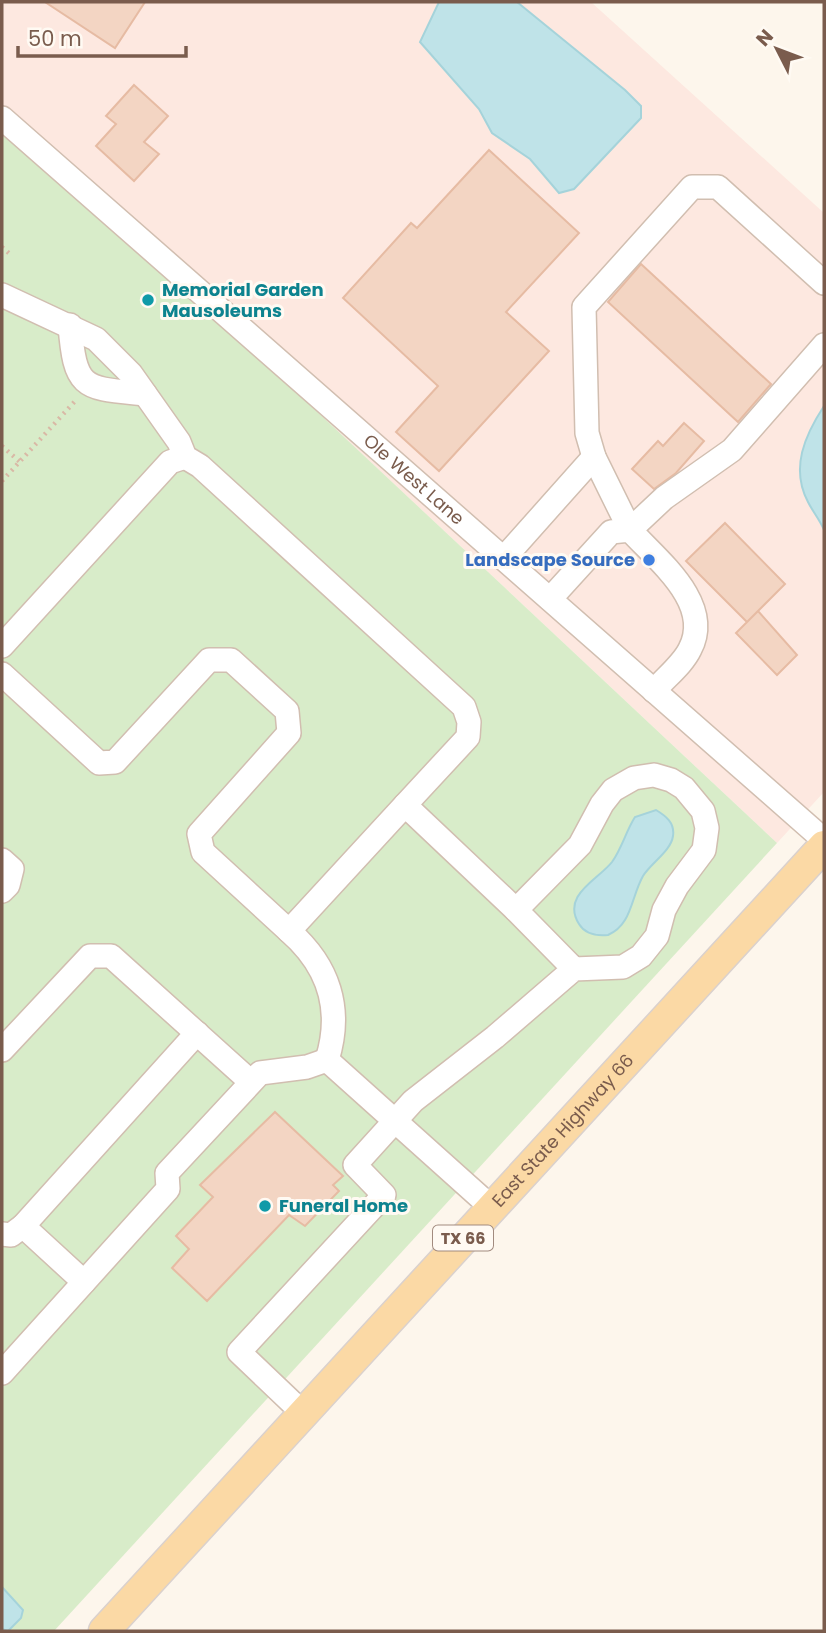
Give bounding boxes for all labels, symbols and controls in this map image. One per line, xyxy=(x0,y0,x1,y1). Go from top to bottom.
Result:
scale bar xyxy=(18,14,186,58)
north arrow xyxy=(742,14,812,84)
text: 50 m xyxy=(28,24,82,53)
text: N xyxy=(750,24,780,52)
place label: Memorial Garden Mausoleums xyxy=(162,277,324,323)
marker: Memorial Garden Mausoleums xyxy=(140,292,156,308)
street label: Ole West Lane xyxy=(358,428,470,530)
place label: Landscape Source xyxy=(465,547,635,572)
marker: Landscape Source xyxy=(641,552,657,568)
street label: East State Highway 66 xyxy=(486,1048,639,1212)
place label: Funeral Home xyxy=(279,1193,408,1218)
marker: Funeral Home xyxy=(257,1198,273,1214)
road number: TX 66 xyxy=(433,1226,493,1250)

